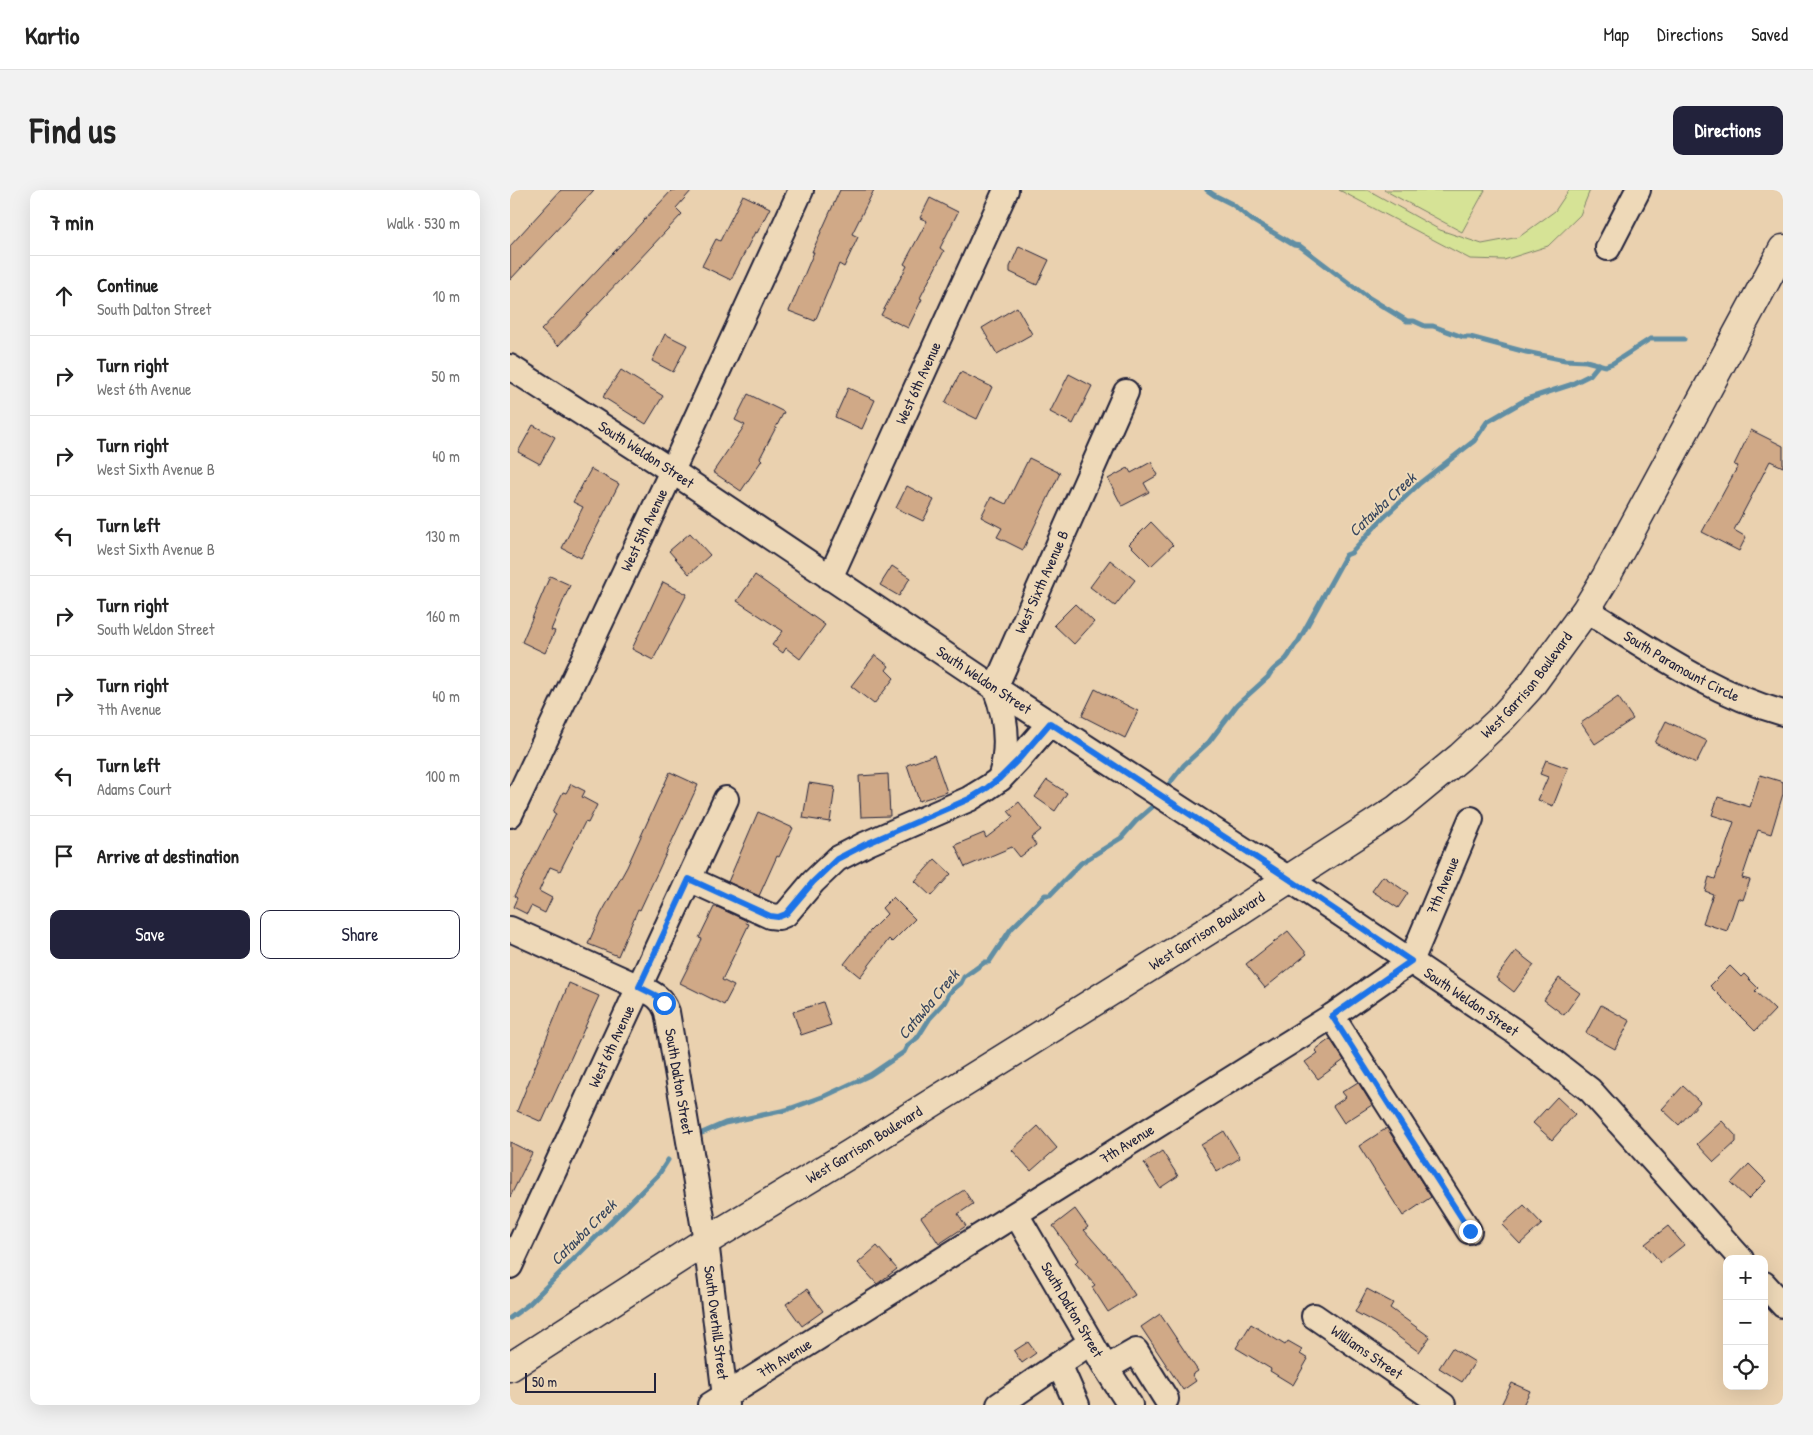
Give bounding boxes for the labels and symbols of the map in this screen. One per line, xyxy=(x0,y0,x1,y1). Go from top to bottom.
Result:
street label: West 6th Avenue xyxy=(890,338,946,428)
street label: South Weldon Street xyxy=(595,415,699,493)
water label: Catawba Creek xyxy=(1343,466,1422,541)
street label: West 5th Avenue xyxy=(615,485,672,575)
street label: West Sixth Avenue B xyxy=(1009,527,1073,637)
street label: South Paramount Circle xyxy=(1620,625,1743,706)
street label: West Garrison Boulevard xyxy=(1476,627,1577,743)
street label: South Weldon Street xyxy=(932,641,1036,719)
street label: 7th Avenue xyxy=(1421,853,1464,917)
street label: West Garrison Boulevard xyxy=(1145,886,1269,975)
street label: South Weldon Street xyxy=(1420,962,1524,1041)
water label: Catawba Creek xyxy=(892,963,965,1044)
route start xyxy=(653,992,676,1015)
street label: West 6th Avenue xyxy=(583,1001,639,1091)
street label: South Dalton Street xyxy=(660,1027,699,1137)
street label: West Garrison Boulevard xyxy=(802,1101,926,1188)
street label: 7th Avenue xyxy=(1096,1119,1158,1169)
water label: Catawba Creek xyxy=(545,1193,622,1270)
route end xyxy=(1459,1220,1482,1243)
street label: South Dalton Street xyxy=(1036,1258,1109,1362)
street label: South Overhill Street xyxy=(699,1265,734,1382)
street label: Williams Street xyxy=(1327,1320,1408,1385)
street label: 7th Avenue xyxy=(753,1333,816,1383)
scale bar xyxy=(525,1370,656,1393)

